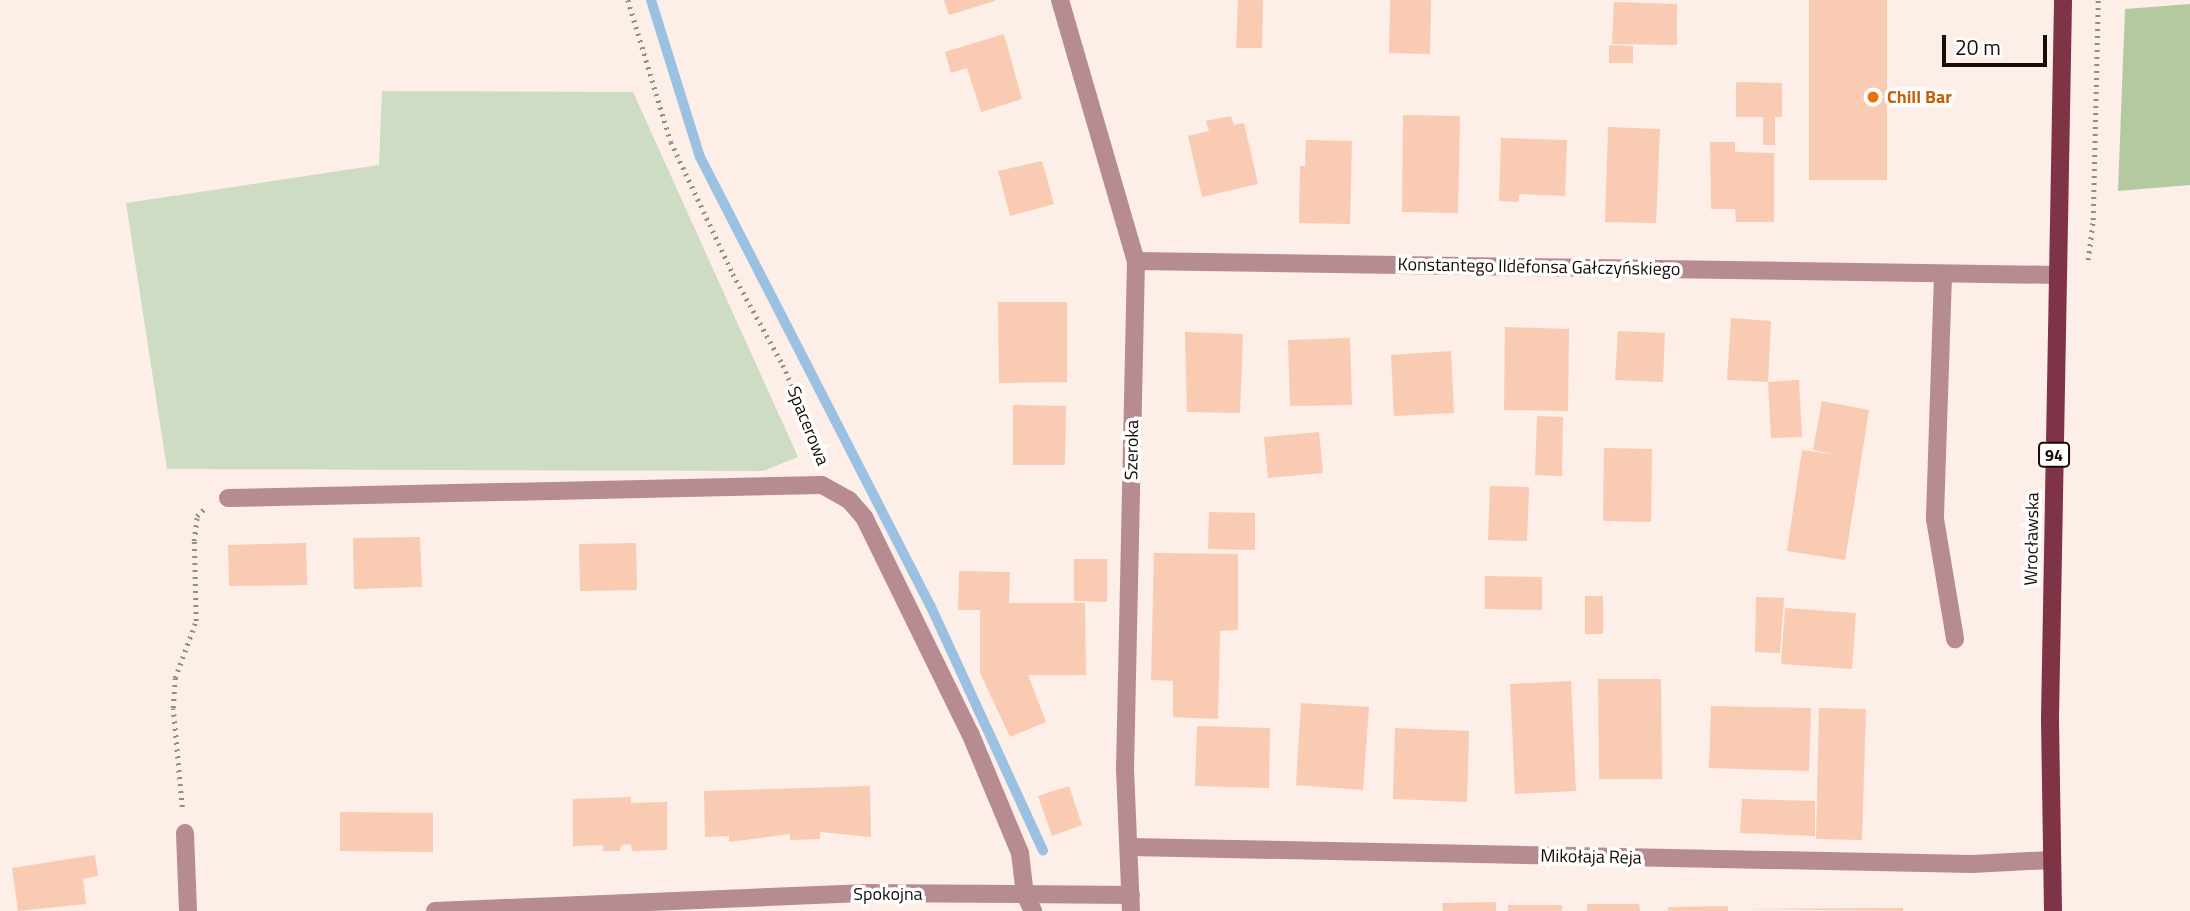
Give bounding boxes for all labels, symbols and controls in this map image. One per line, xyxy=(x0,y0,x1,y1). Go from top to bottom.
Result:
scale bar xyxy=(1945,21,2050,65)
text: 20 m xyxy=(1955,31,2001,63)
place label: Chill Bar xyxy=(1887,86,1952,108)
marker: Chill Bar xyxy=(1865,89,1881,105)
street label: Konstantego Ildefonsa Gałczyńskiego xyxy=(1397,254,1681,280)
street label: Spacerowa xyxy=(782,383,834,469)
street label: Szeroka xyxy=(1121,420,1143,480)
road number: 94 xyxy=(2036,442,2072,468)
street label: Wrocławska xyxy=(2020,492,2044,586)
street label: Mikołaja Reja xyxy=(1540,845,1642,869)
street label: Spokojna xyxy=(853,883,923,905)

